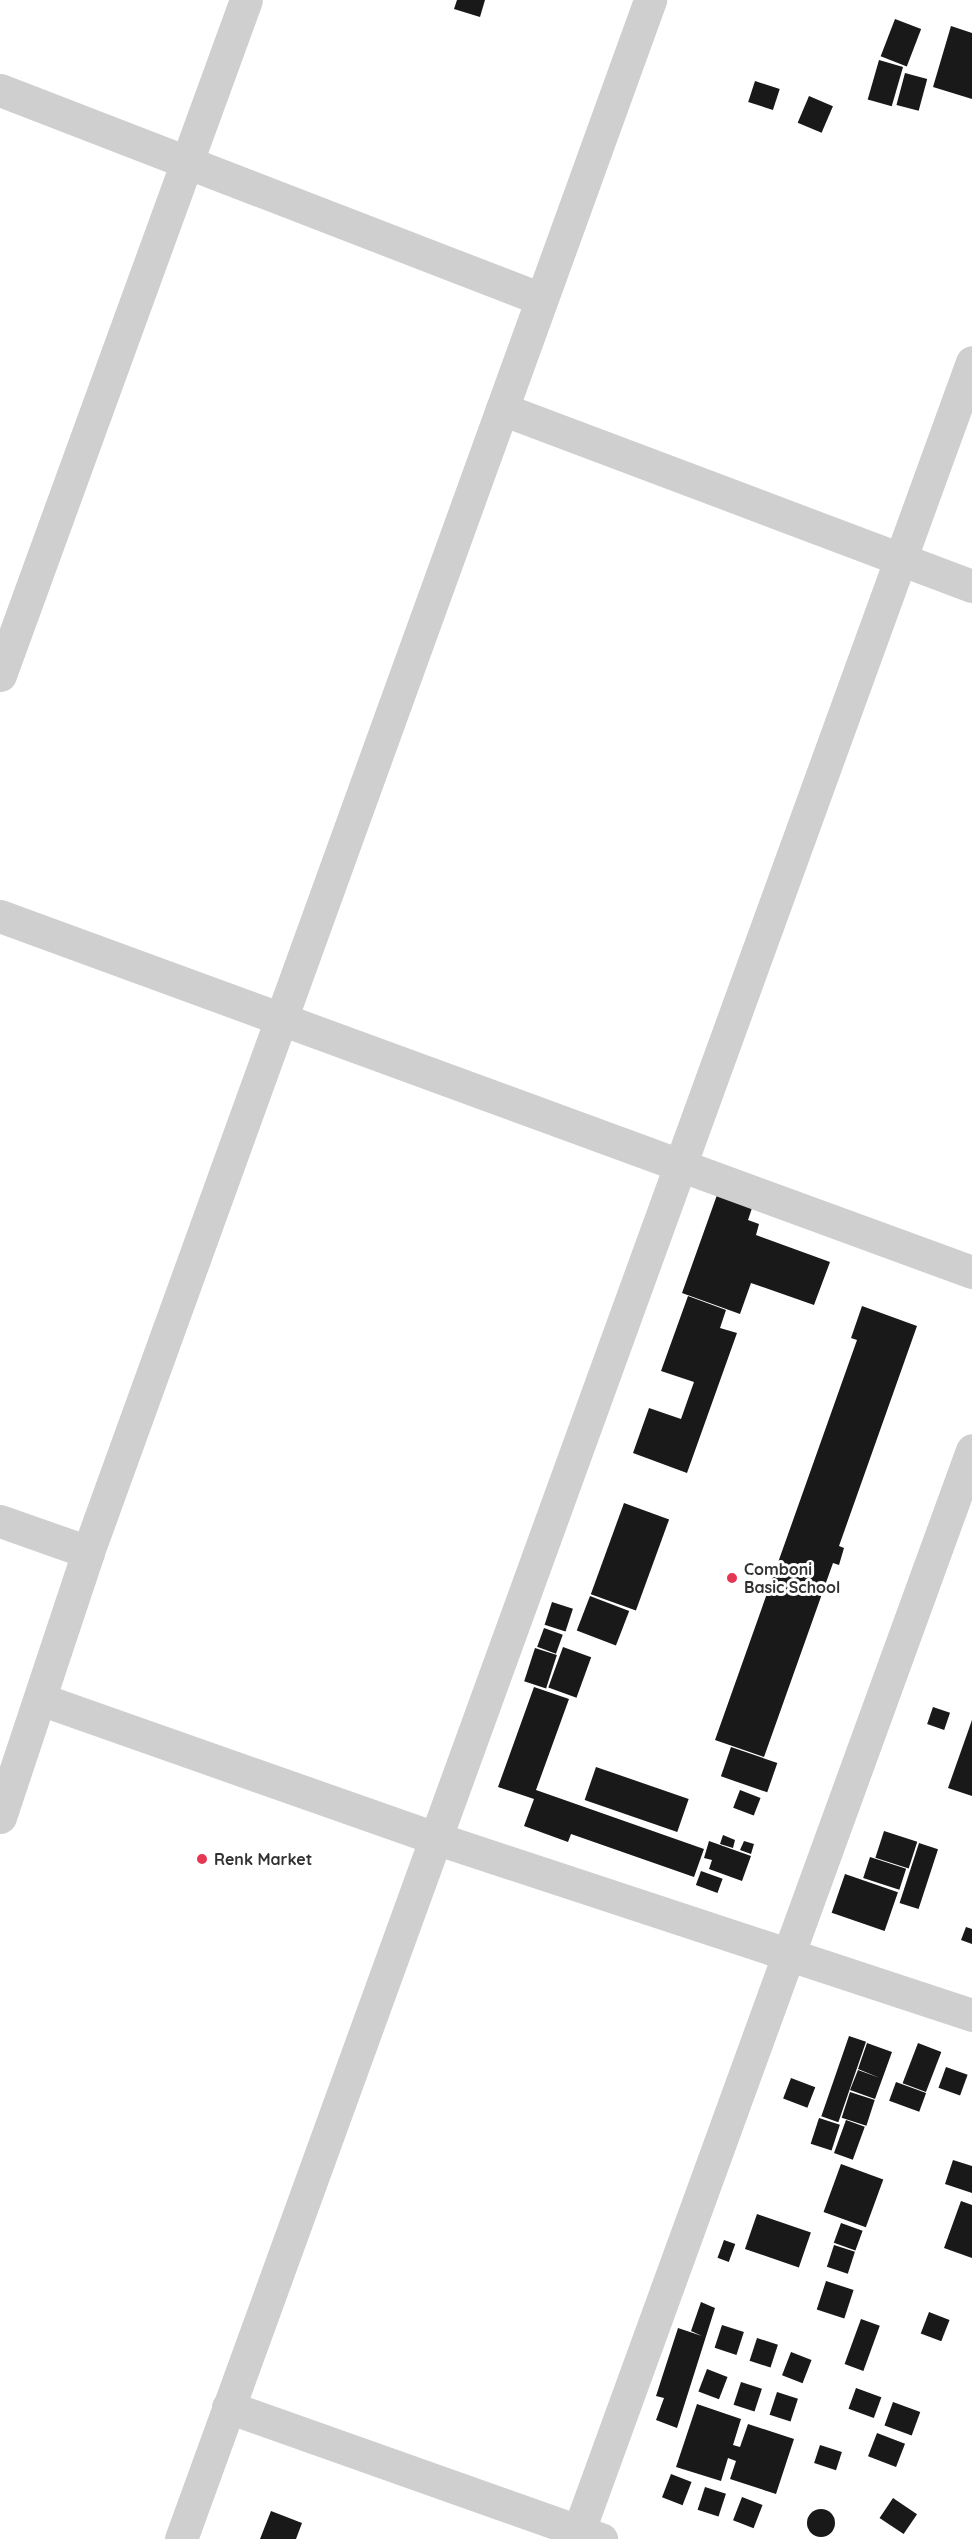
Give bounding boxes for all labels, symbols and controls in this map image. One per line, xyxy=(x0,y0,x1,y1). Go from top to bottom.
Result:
place label: Comboni Basic School xyxy=(744,1559,840,1597)
marker: Comboni Basic School xyxy=(725,1571,739,1585)
place label: Renk Market xyxy=(214,1849,312,1869)
marker: Renk Market xyxy=(195,1852,209,1866)

